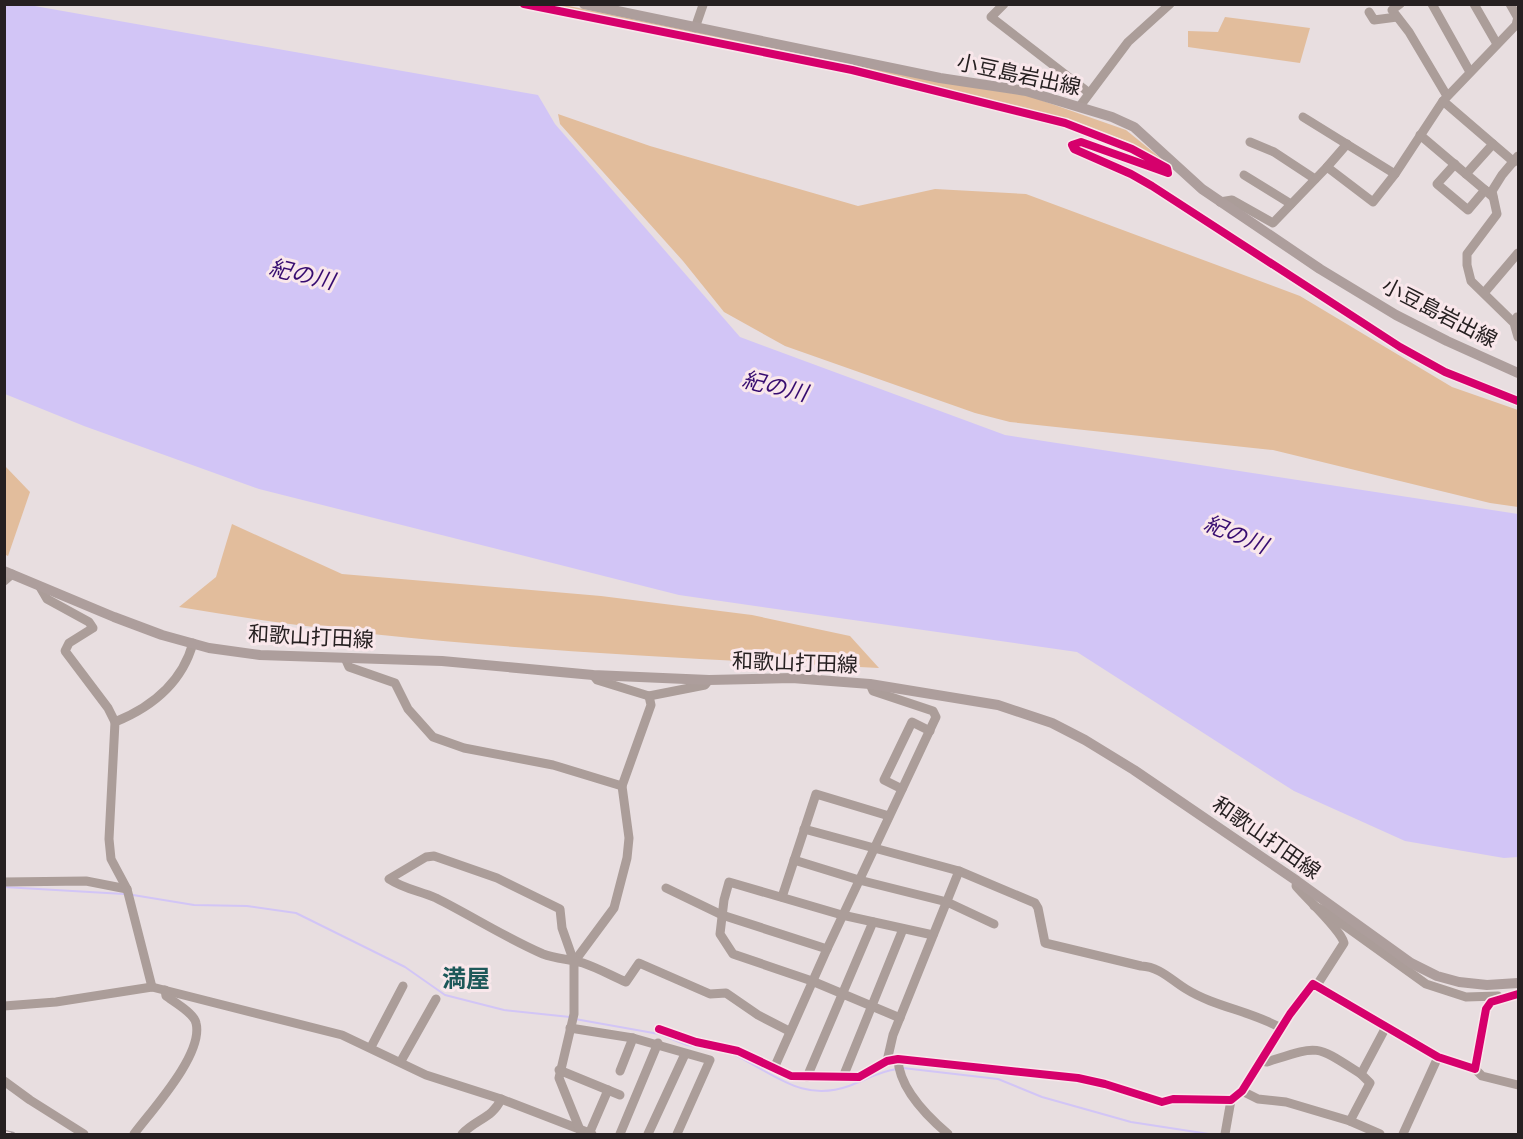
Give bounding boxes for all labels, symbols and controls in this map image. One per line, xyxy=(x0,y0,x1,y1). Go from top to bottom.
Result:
street label: 小豆島岩出線 xyxy=(955,48,1083,100)
water label: 紀の川 xyxy=(267,253,339,296)
street label: 小豆島岩出線 xyxy=(1378,272,1502,352)
water label: 紀の川 xyxy=(740,365,812,408)
water label: 紀の川 xyxy=(1200,509,1274,560)
street label: 和歌山打田線 xyxy=(247,620,375,652)
street label: 和歌山打田線 xyxy=(732,647,858,677)
street label: 和歌山打田線 xyxy=(1208,790,1326,884)
district label: 満屋 xyxy=(442,963,490,993)

